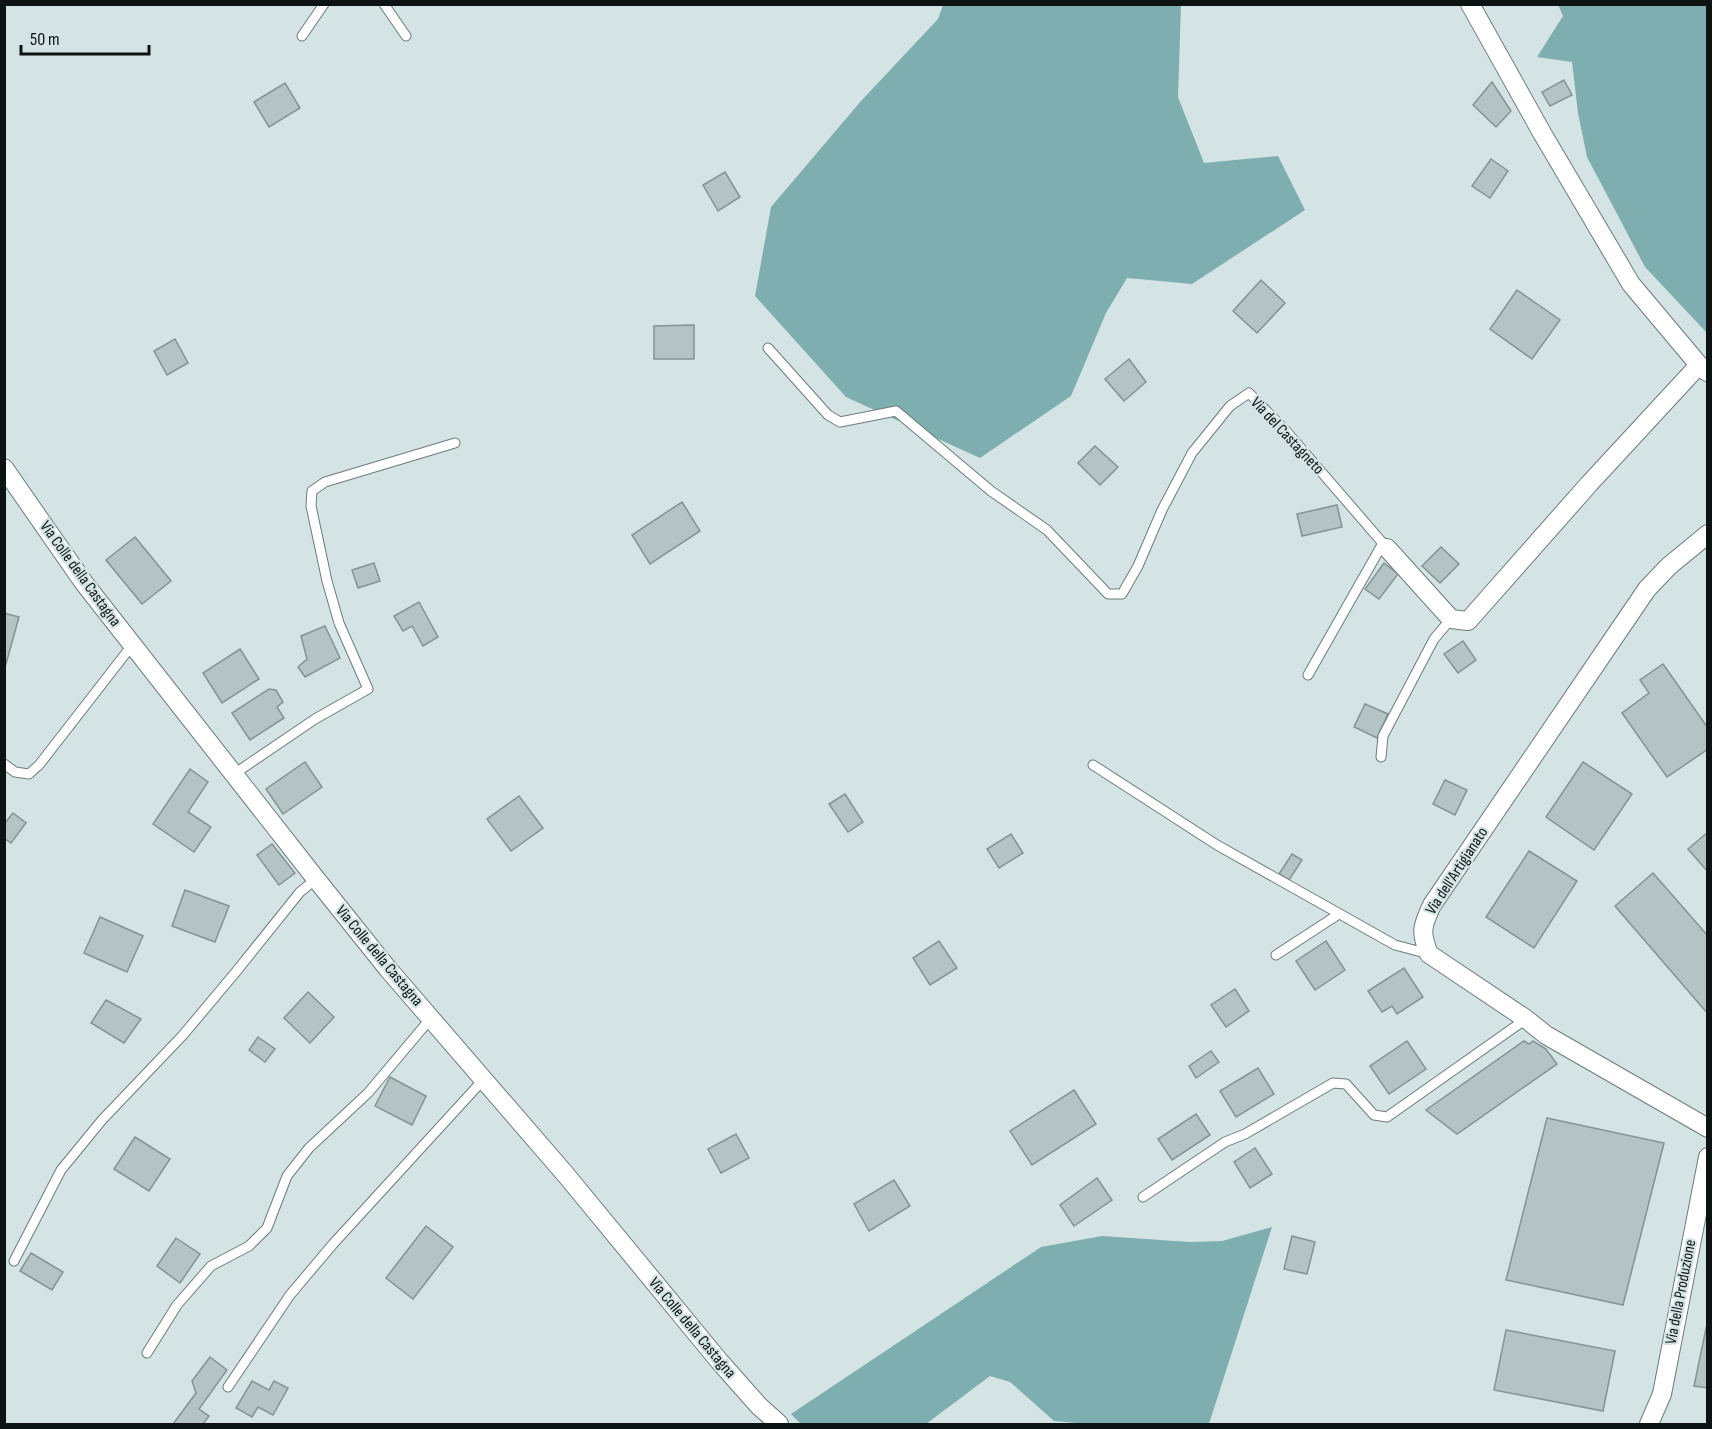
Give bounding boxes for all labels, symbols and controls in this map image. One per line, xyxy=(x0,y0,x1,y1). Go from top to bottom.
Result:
scale bar xyxy=(21,18,148,56)
text: 50 m xyxy=(30,29,60,50)
street label: Via del Castagneto xyxy=(1246,393,1328,479)
street label: Via Colle della Castagna xyxy=(35,518,125,630)
street label: Via dell'Artigianato xyxy=(1422,824,1492,918)
street label: Via Colle della Castagna xyxy=(331,902,427,1010)
street label: Via della Produzione xyxy=(1662,1238,1700,1346)
street label: Via Colle della Castagna xyxy=(644,1274,740,1382)

